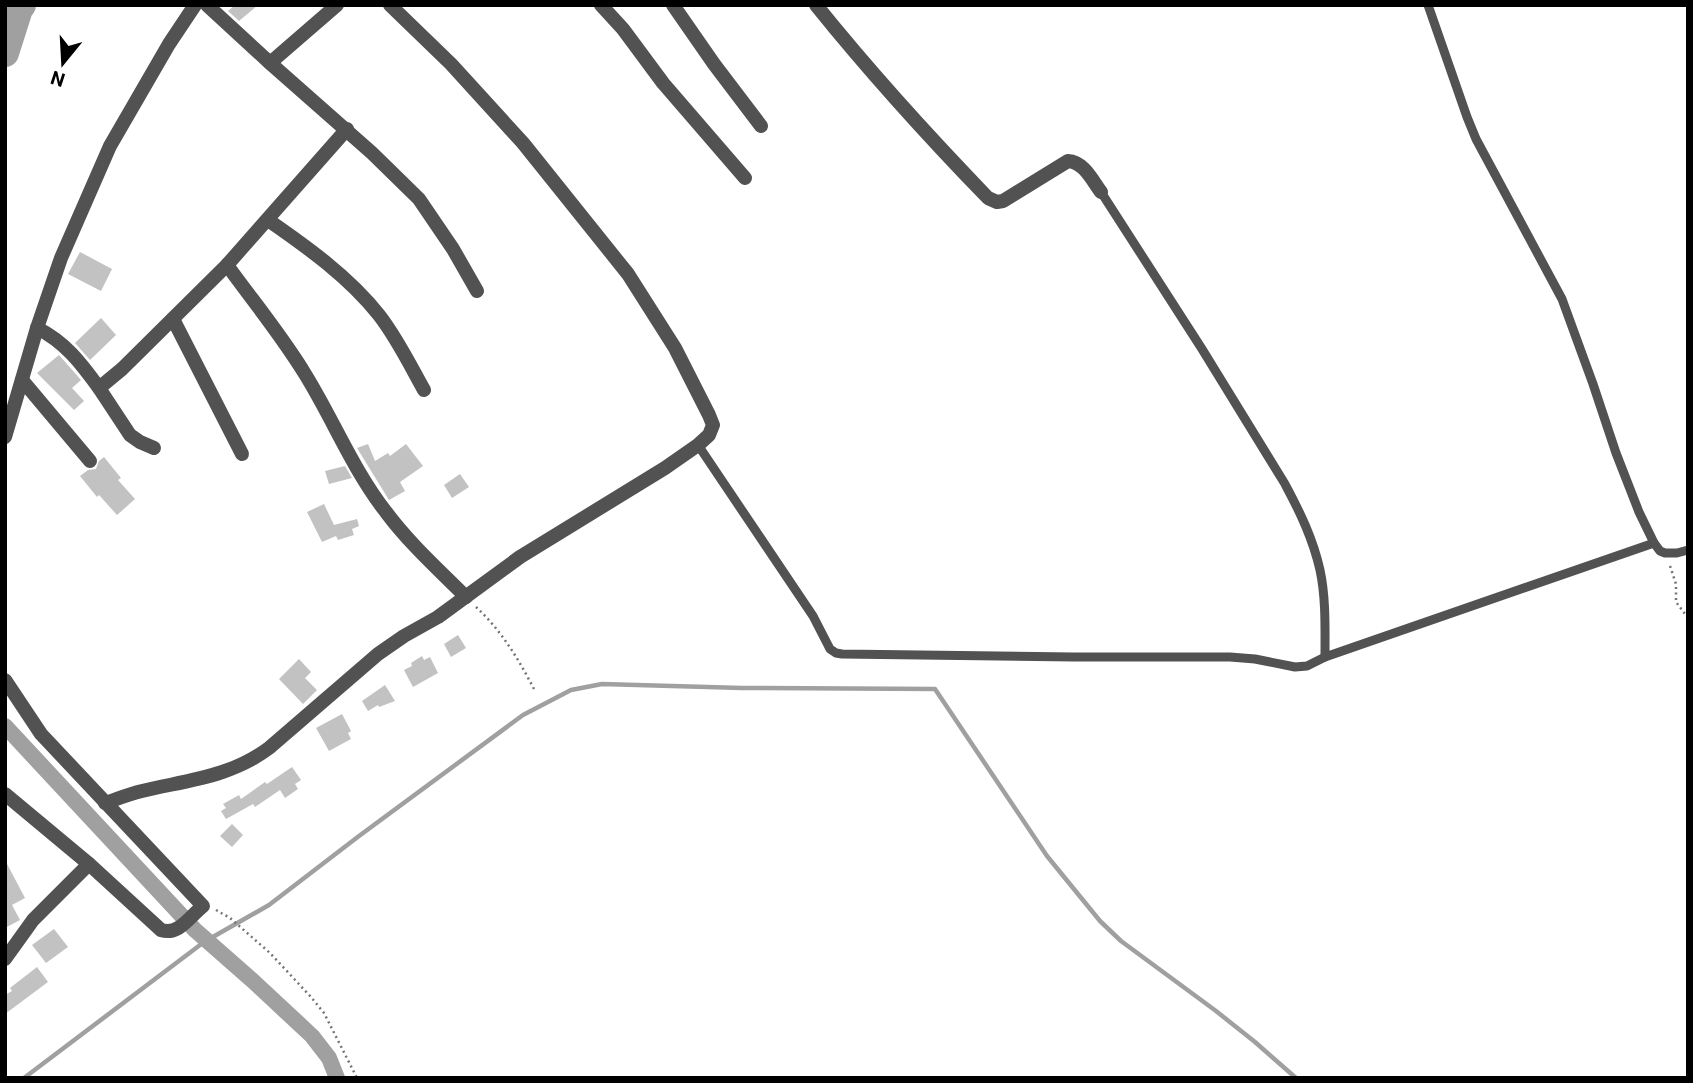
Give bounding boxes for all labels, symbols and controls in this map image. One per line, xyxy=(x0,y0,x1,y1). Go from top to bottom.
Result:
north arrow xyxy=(28,28,98,98)
text: N xyxy=(48,66,68,92)

